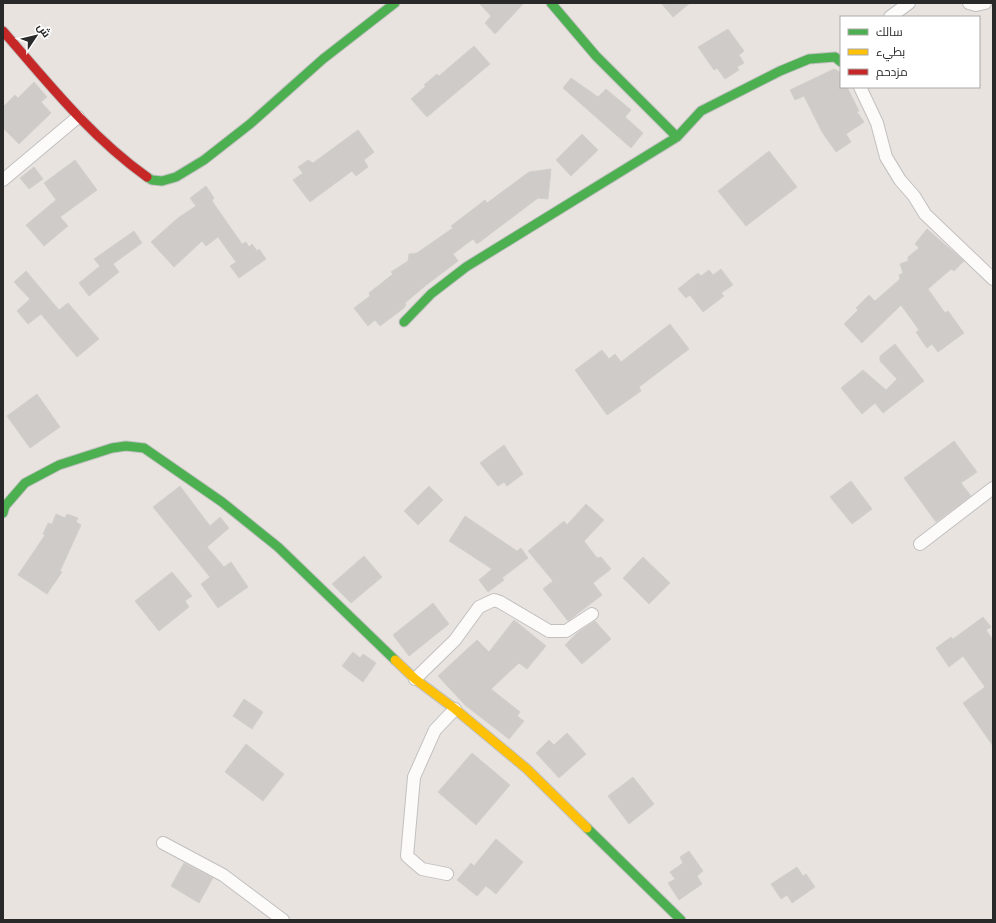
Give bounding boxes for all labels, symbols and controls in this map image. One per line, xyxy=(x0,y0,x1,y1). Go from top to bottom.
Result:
north arrow xyxy=(16,16,56,56)
legend xyxy=(840,16,980,88)
text: ش xyxy=(34,20,55,41)
text: سالك xyxy=(876,22,903,41)
text: بطيء xyxy=(876,42,905,62)
text: مزدحم xyxy=(876,62,908,81)

